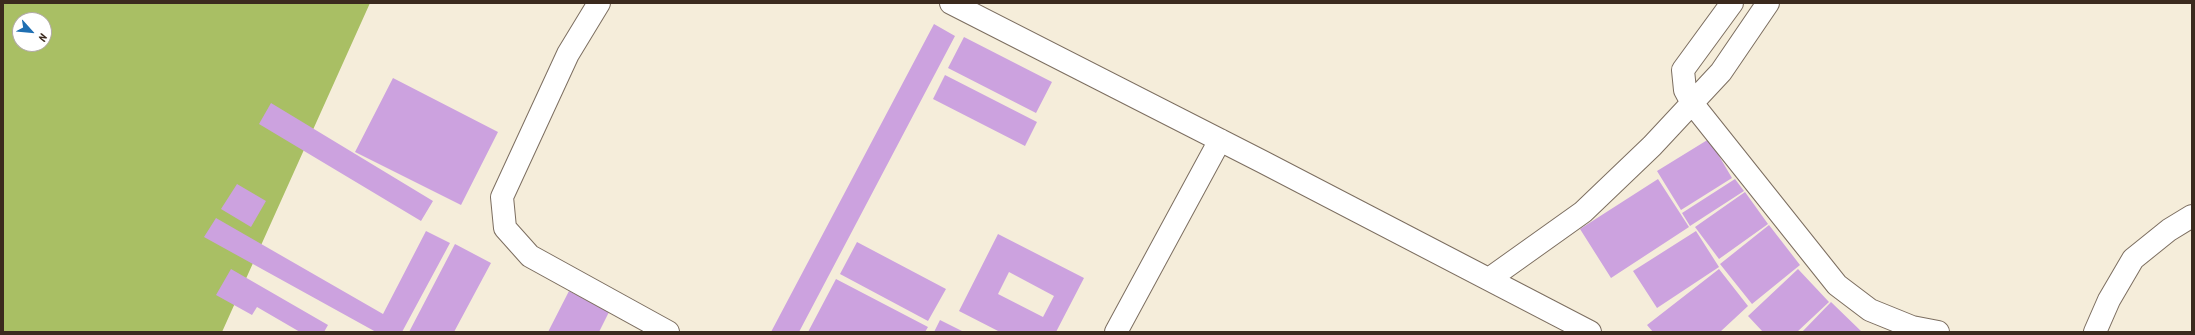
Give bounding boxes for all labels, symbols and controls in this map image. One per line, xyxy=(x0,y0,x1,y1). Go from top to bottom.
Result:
north arrow xyxy=(12,12,52,52)
text: N xyxy=(32,30,51,44)

